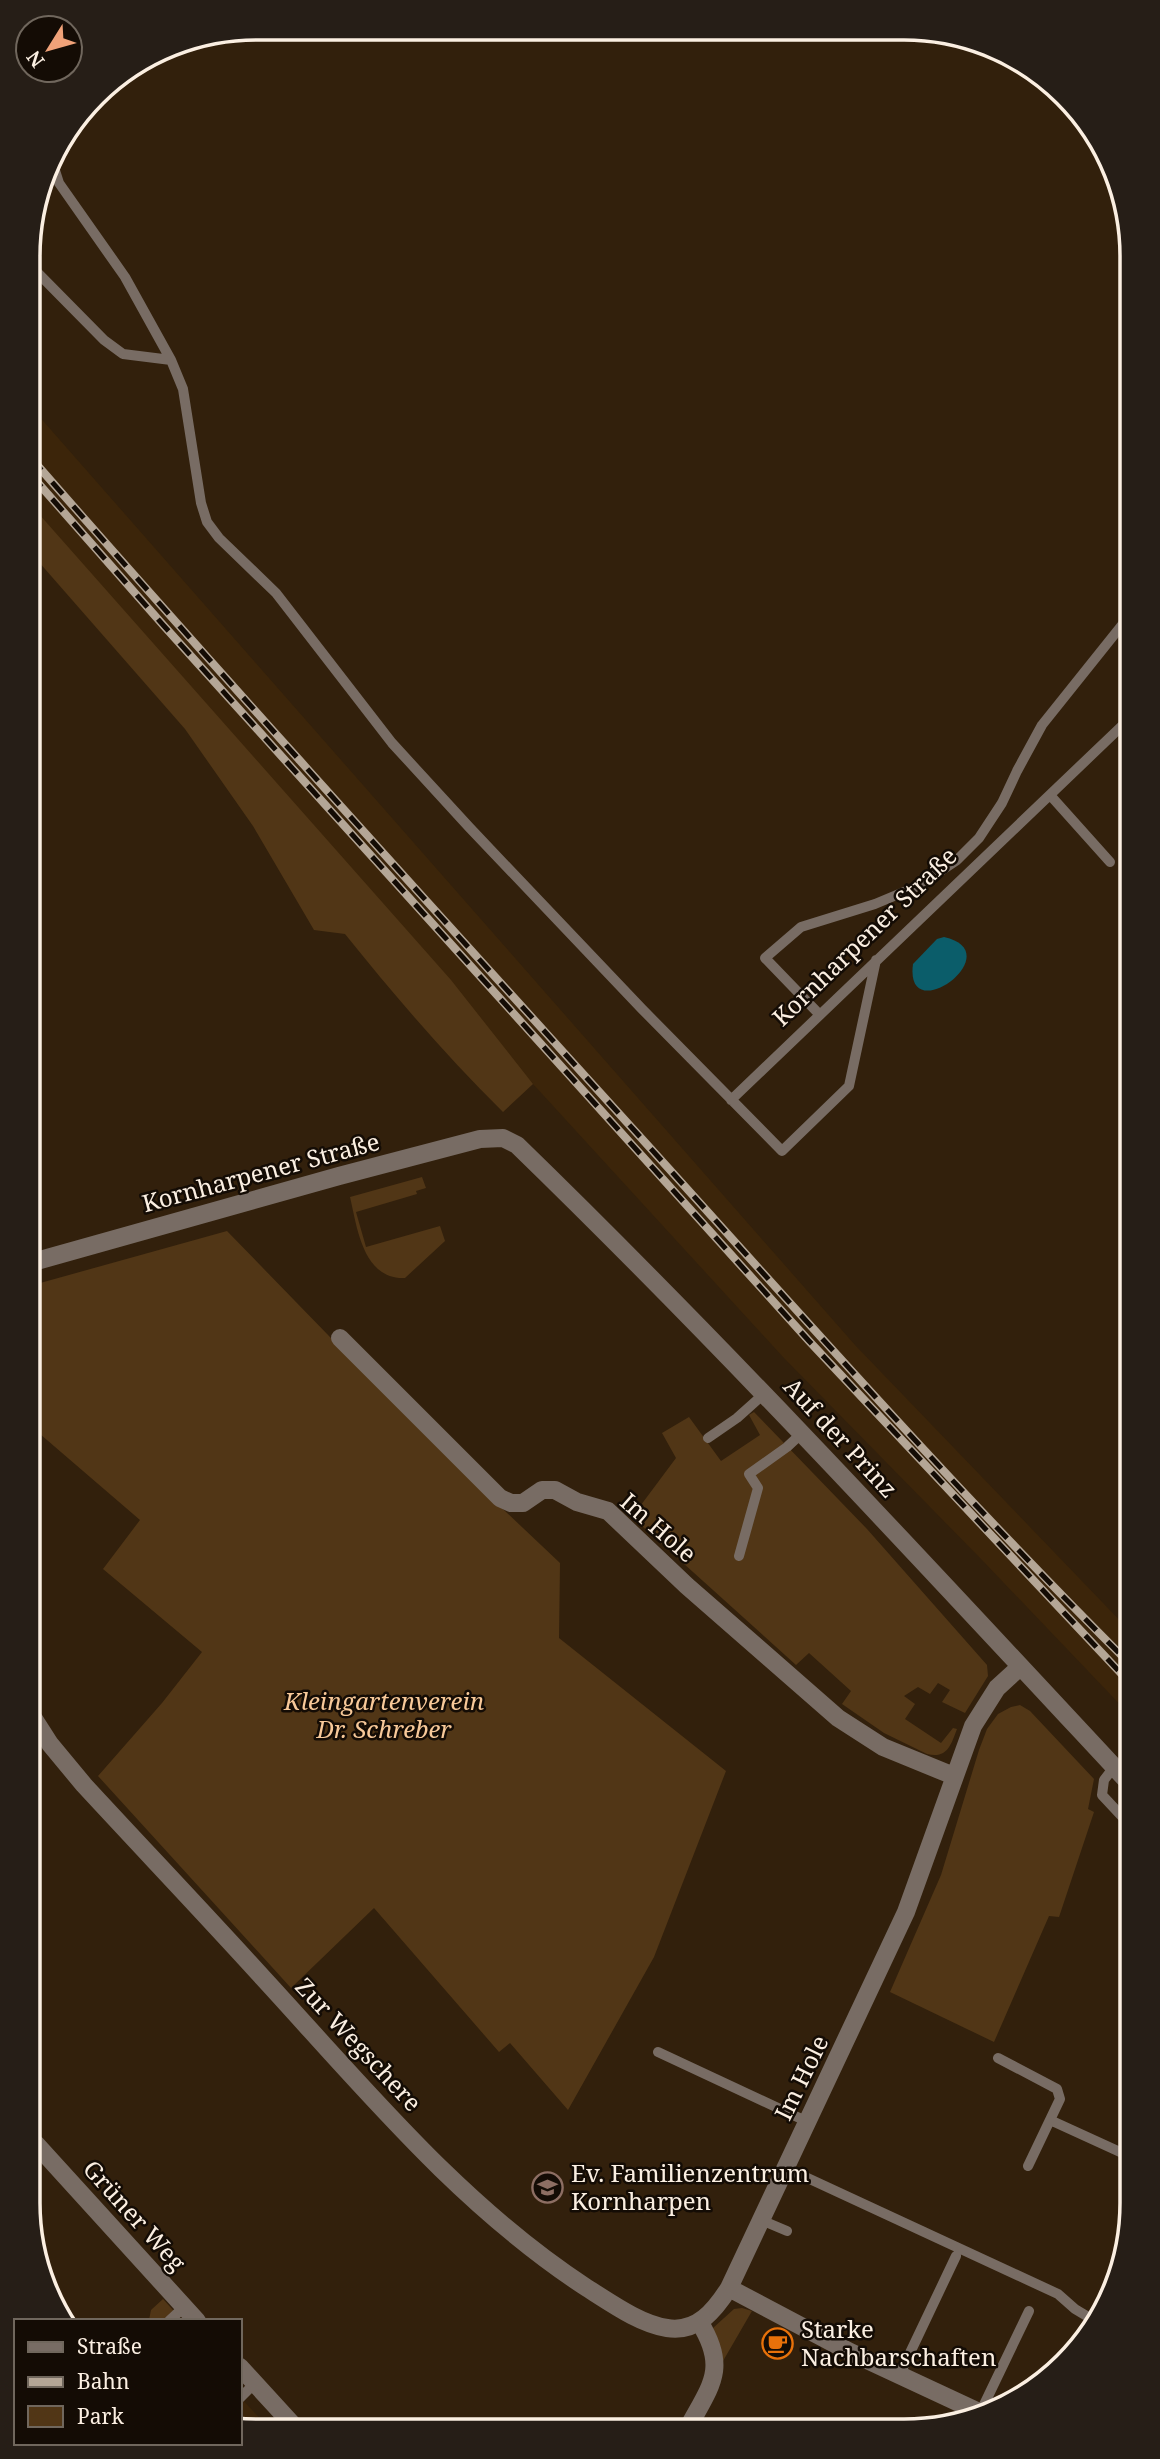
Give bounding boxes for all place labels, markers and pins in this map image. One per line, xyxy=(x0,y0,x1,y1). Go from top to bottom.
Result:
place label: Ev. Familienzentrum Kornharpen xyxy=(571,2156,809,2217)
school or university icon: Ev. Familienzentrum Kornharpen xyxy=(531,2171,565,2205)
place label: Starke Nachbarschaften xyxy=(801,2312,996,2373)
cafe icon: Starke Nachbarschaften xyxy=(761,2327,795,2361)

